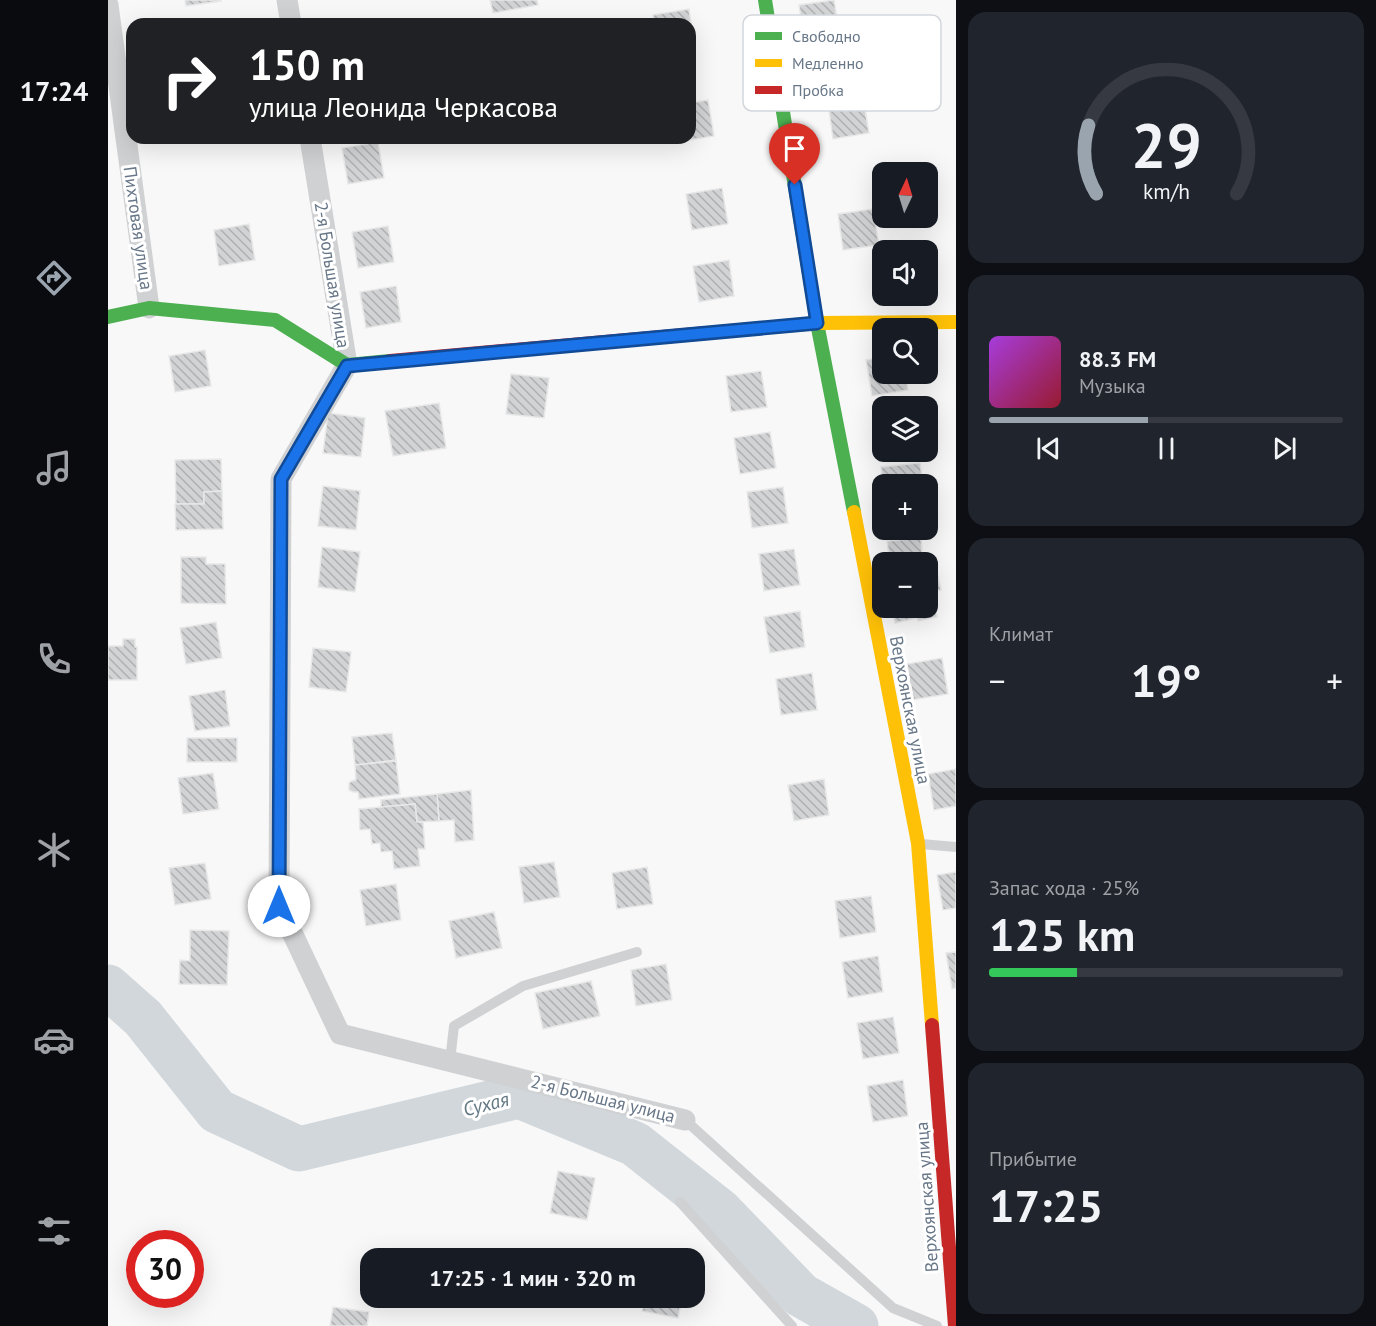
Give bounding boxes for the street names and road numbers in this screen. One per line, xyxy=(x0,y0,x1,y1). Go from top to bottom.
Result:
street label: Пихтовая улица xyxy=(118,165,159,291)
street label: 2-я Большая улица xyxy=(310,200,355,350)
street label: Верхоянская улица xyxy=(885,634,936,786)
street label: 2-я Большая улица xyxy=(529,1069,678,1128)
street label: Верхоянская улица xyxy=(910,1121,943,1273)

